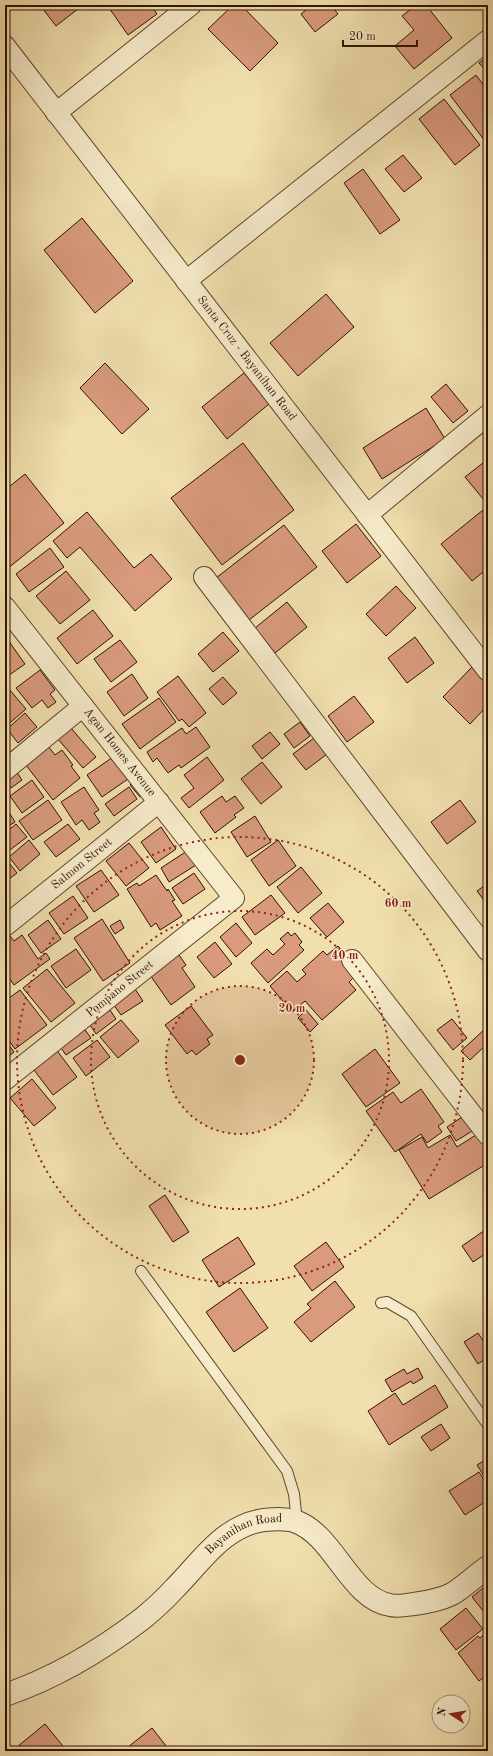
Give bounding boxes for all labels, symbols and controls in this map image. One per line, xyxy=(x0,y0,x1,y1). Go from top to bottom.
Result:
scale bar xyxy=(343,22,417,48)
text: 20 m xyxy=(349,31,376,43)
street label: Santa Cruz - Bayanihan Road xyxy=(195,294,298,423)
street label: Agan Homes Avenue xyxy=(81,706,158,799)
street label: Salmon Street xyxy=(50,836,115,892)
text: 60 m xyxy=(385,898,412,910)
text: 40 m xyxy=(332,950,359,962)
street label: Pompano Street xyxy=(84,958,156,1020)
text: 20 m xyxy=(279,1003,306,1015)
centre of rings xyxy=(233,1053,247,1067)
street label: Bayanihan Road xyxy=(203,1513,282,1557)
north arrow xyxy=(431,1694,471,1734)
text: N xyxy=(436,1706,449,1717)

